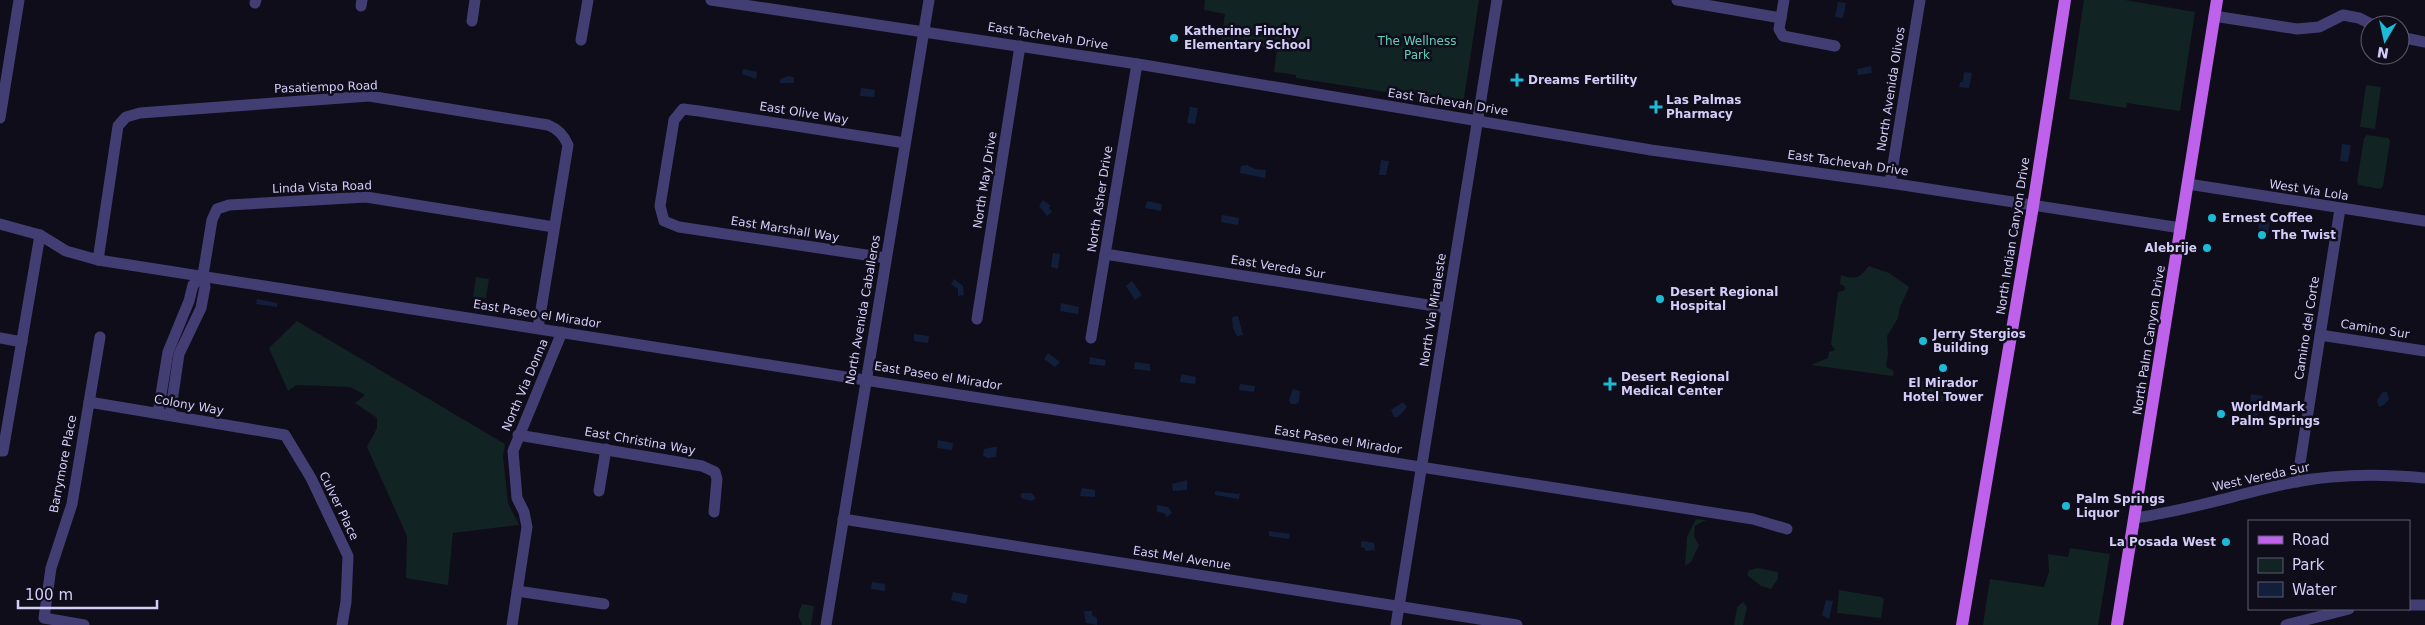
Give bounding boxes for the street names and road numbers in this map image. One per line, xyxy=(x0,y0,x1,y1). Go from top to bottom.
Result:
street label: East Tachevah Drive xyxy=(987,20,1109,52)
street label: North Avenida Olivos xyxy=(1874,26,1908,152)
street label: Pasatiempo Road xyxy=(274,78,378,96)
street label: East Tachevah Drive xyxy=(1387,86,1509,118)
street label: East Olive Way xyxy=(759,99,849,127)
street label: North May Drive xyxy=(970,131,1000,229)
street label: North Asher Drive xyxy=(1085,145,1115,253)
street label: East Tachevah Drive xyxy=(1787,148,1909,178)
street label: North Indian Canyon Drive xyxy=(1994,156,2032,316)
street label: West Via Lola xyxy=(2268,177,2350,203)
street label: Linda Vista Road xyxy=(272,178,372,196)
street label: East Marshall Way xyxy=(730,214,840,244)
street label: North Avenida Caballeros xyxy=(843,234,883,386)
street label: North Via Miraleste xyxy=(1417,252,1449,368)
street label: East Vereda Sur xyxy=(1230,253,1326,281)
street label: North Palm Canyon Drive xyxy=(2130,264,2168,416)
street label: Camino del Corte xyxy=(2292,275,2322,381)
street label: East Paseo el Mirador xyxy=(472,297,602,331)
street label: Camino Sur xyxy=(2339,317,2411,341)
street label: North Via Donna xyxy=(499,337,551,433)
street label: East Paseo el Mirador xyxy=(873,359,1003,393)
street label: Colony Way xyxy=(153,392,225,418)
street label: Barrymore Place xyxy=(47,414,79,514)
street label: East Paseo el Mirador xyxy=(1273,423,1403,457)
street label: East Christina Way xyxy=(583,424,697,458)
street label: West Vereda Sur xyxy=(2211,460,2311,494)
street label: Culver Place xyxy=(316,469,362,543)
street label: East Mel Avenue xyxy=(1132,543,1232,573)

